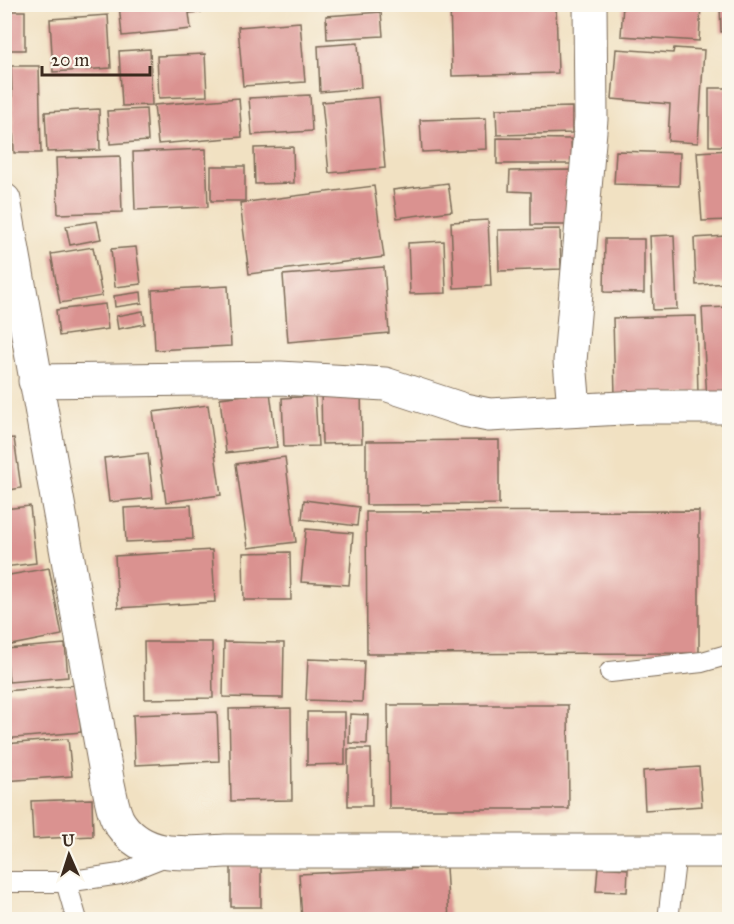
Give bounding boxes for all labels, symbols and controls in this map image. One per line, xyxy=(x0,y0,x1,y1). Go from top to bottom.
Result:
scale bar xyxy=(42,39,150,77)
text: 20 m xyxy=(51,49,89,71)
north arrow xyxy=(39,825,99,885)
text: U xyxy=(61,831,75,850)

